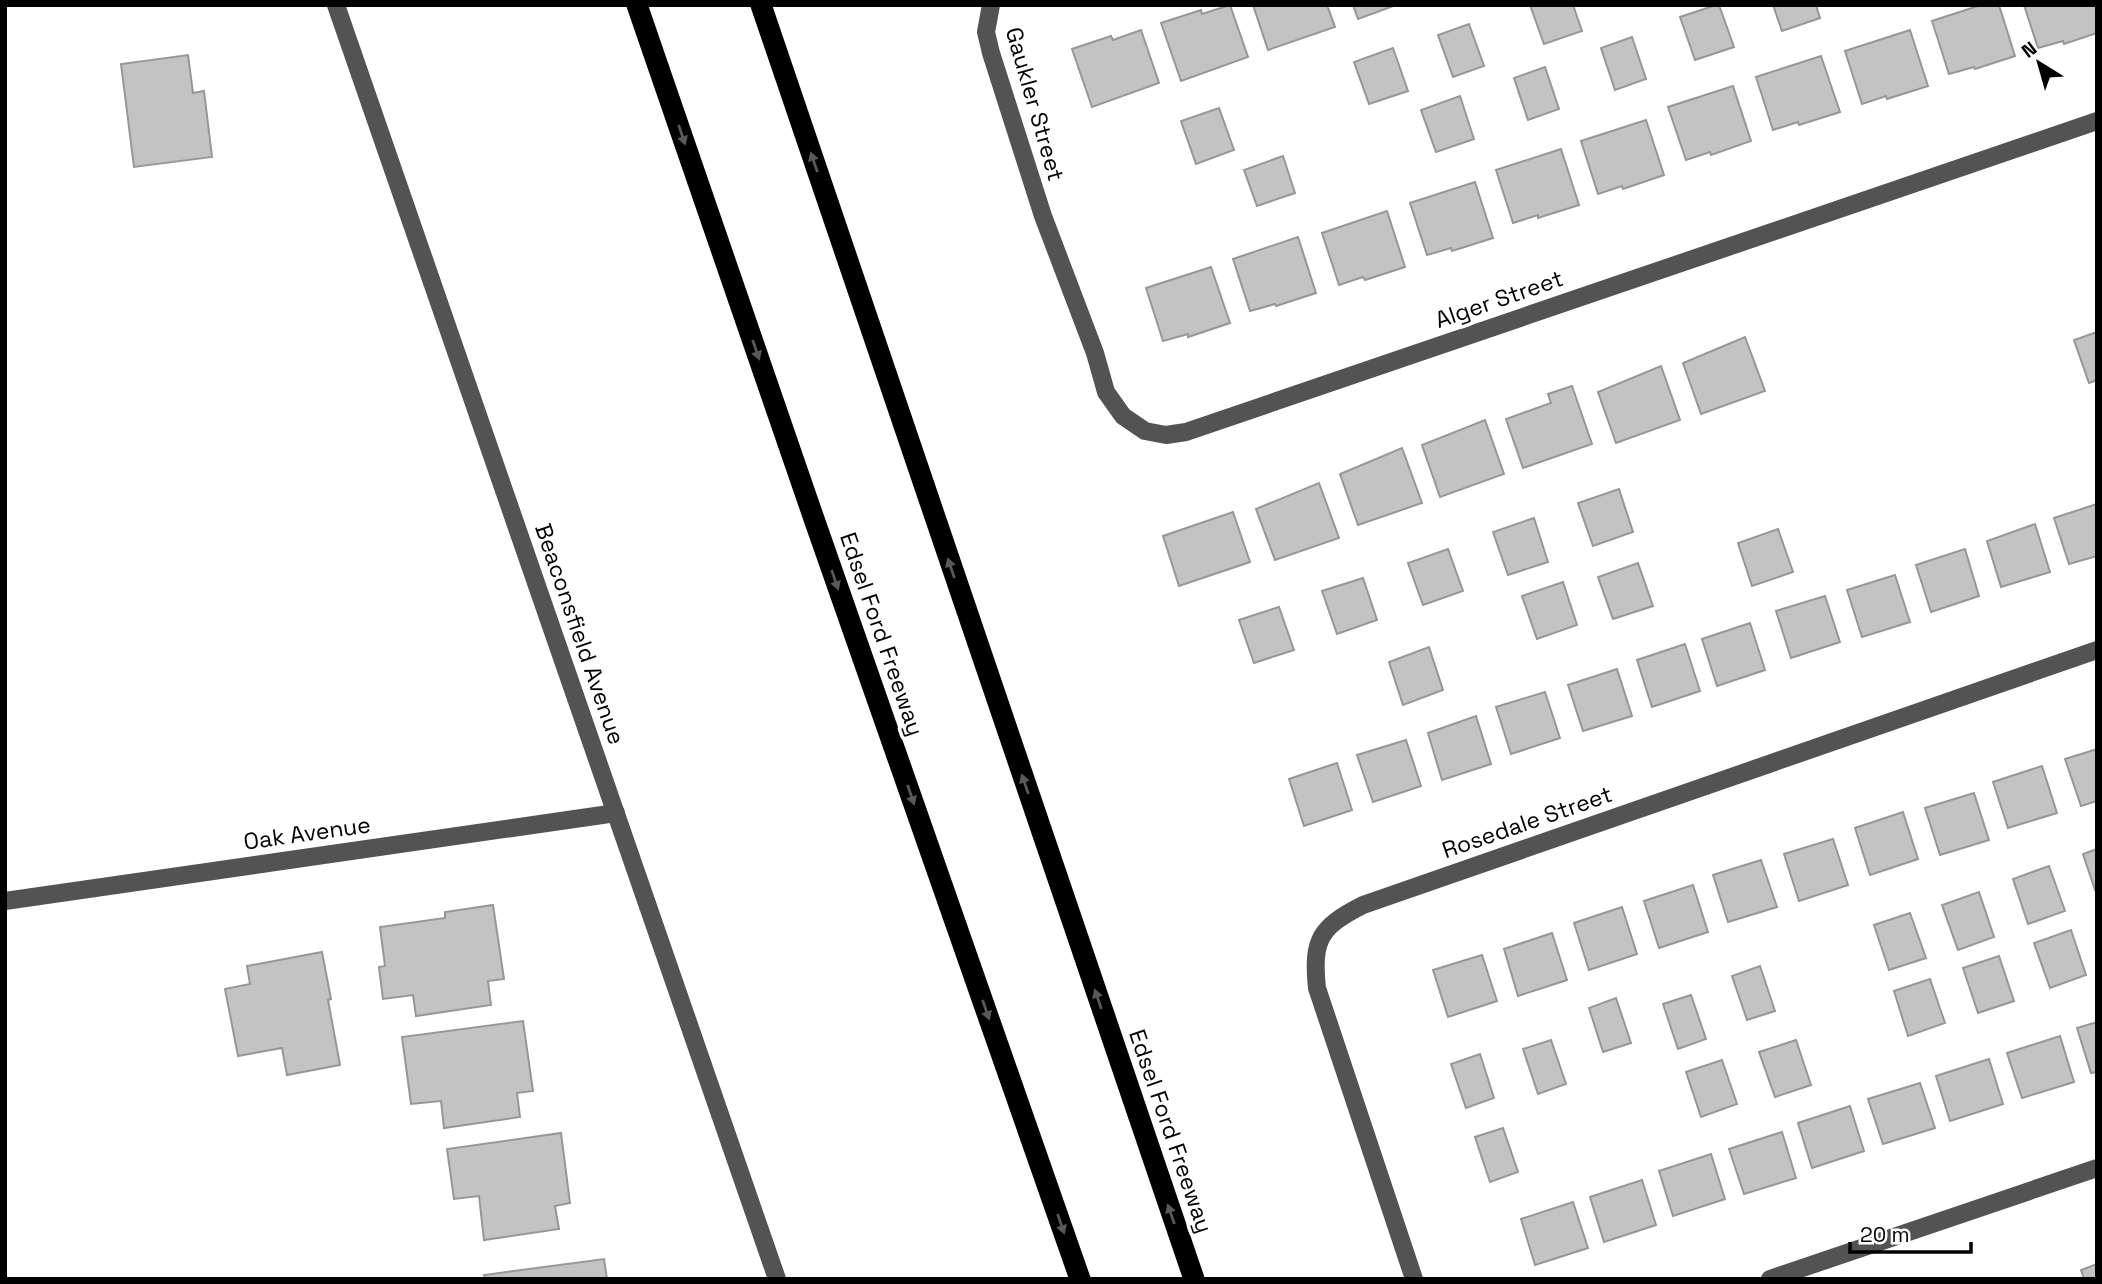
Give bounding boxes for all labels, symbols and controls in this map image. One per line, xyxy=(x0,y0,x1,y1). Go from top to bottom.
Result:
street label: Gaukler Street xyxy=(999,24,1071,184)
north arrow xyxy=(2004,28,2074,98)
text: N xyxy=(2016,36,2042,64)
one-way arrow xyxy=(677,124,688,145)
one-way arrow xyxy=(808,152,819,173)
street label: Alger Street xyxy=(1431,263,1567,335)
one-way arrow xyxy=(751,340,762,361)
street label: Beaconsfield Avenue xyxy=(528,520,632,748)
street label: Edsel Ford Freeway xyxy=(833,528,931,740)
one-way arrow xyxy=(945,558,956,579)
one-way arrow xyxy=(830,570,841,591)
one-way arrow xyxy=(1019,773,1030,794)
street label: Rosedale Street xyxy=(1438,779,1616,865)
one-way arrow xyxy=(906,785,917,806)
street label: Oak Avenue xyxy=(242,809,372,857)
one-way arrow xyxy=(1092,988,1103,1009)
one-way arrow xyxy=(981,999,992,1020)
street label: Edsel Ford Freeway xyxy=(1122,1025,1220,1237)
one-way arrow xyxy=(1166,1204,1176,1225)
scale bar xyxy=(1850,1210,1971,1254)
one-way arrow xyxy=(1056,1214,1067,1235)
text: 20 m xyxy=(1860,1221,1910,1248)

